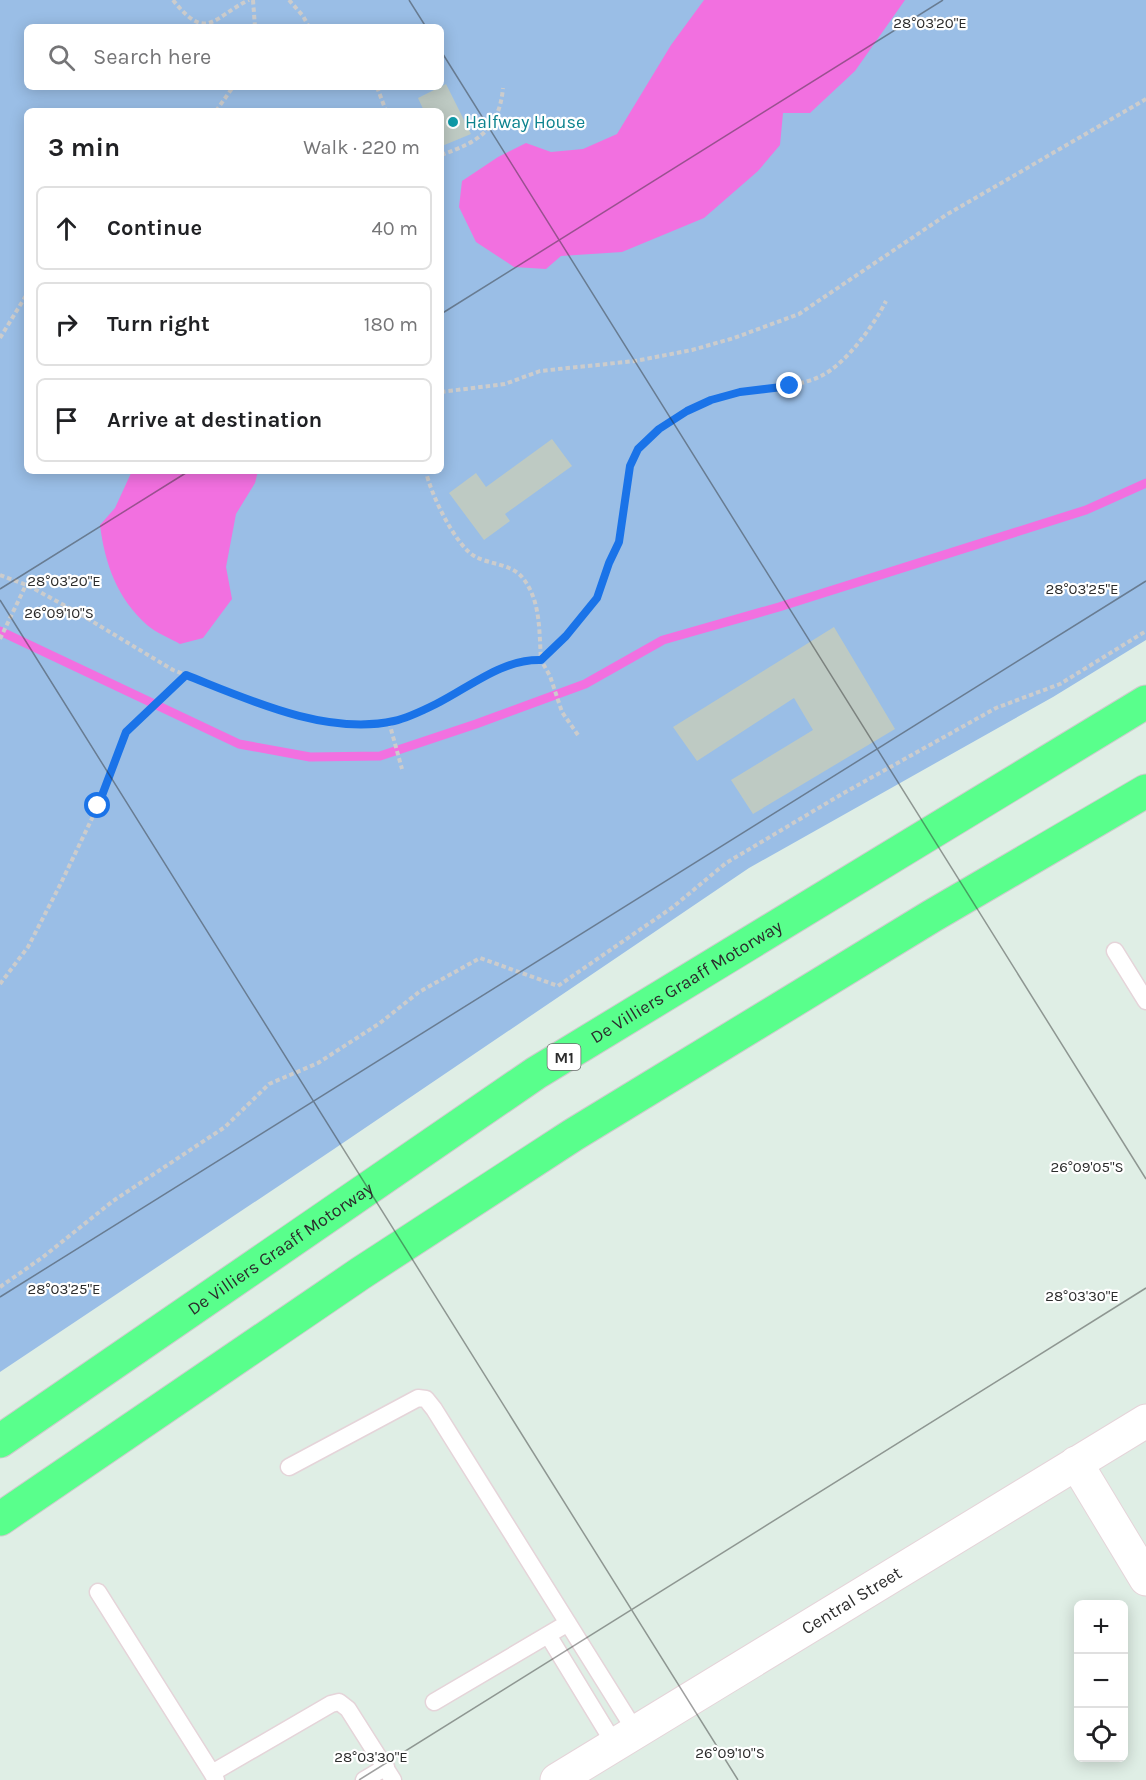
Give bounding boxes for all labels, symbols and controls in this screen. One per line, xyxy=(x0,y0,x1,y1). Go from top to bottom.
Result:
text: 28°03'20"E xyxy=(893,14,967,32)
search box xyxy=(24,24,444,90)
icon: search xyxy=(45,41,78,74)
text: Search here xyxy=(93,44,211,70)
place label: Halfway House xyxy=(465,111,585,133)
marker: Halfway House xyxy=(446,115,460,129)
text: 3 min xyxy=(48,132,120,163)
text: Walk · 220 m xyxy=(303,136,420,159)
icon: ahead xyxy=(50,212,83,245)
text: Continue xyxy=(107,215,202,241)
text: 40 m xyxy=(372,217,418,240)
icon: right xyxy=(50,308,83,341)
text: Turn right xyxy=(107,311,210,337)
text: 180 m xyxy=(364,313,418,336)
route end xyxy=(776,372,802,398)
icon: arrive xyxy=(50,404,83,437)
text: Arrive at destination xyxy=(107,407,322,433)
text: 28°03'20"E xyxy=(27,572,101,590)
text: 28°03'25"E xyxy=(1046,580,1118,598)
text: 26°09'10"S xyxy=(24,604,94,622)
route start xyxy=(84,792,110,818)
street label: De Villiers Graaff Motorway xyxy=(586,915,786,1048)
road number: M1 xyxy=(548,1044,580,1070)
text: 26°09'05"S xyxy=(1050,1158,1124,1176)
street label: De Villiers Graaff Motorway xyxy=(183,1177,378,1320)
text: 28°03'25"E xyxy=(28,1280,100,1298)
text: 28°03'30"E xyxy=(1045,1287,1119,1305)
street label: Central Street xyxy=(798,1561,906,1639)
map controls xyxy=(1074,1600,1128,1762)
button: + xyxy=(1074,1600,1128,1654)
button: − xyxy=(1074,1654,1128,1708)
button: locate xyxy=(1074,1708,1128,1762)
text: 26°09'10"S xyxy=(695,1744,765,1762)
text: 28°03'30"E xyxy=(334,1748,408,1766)

